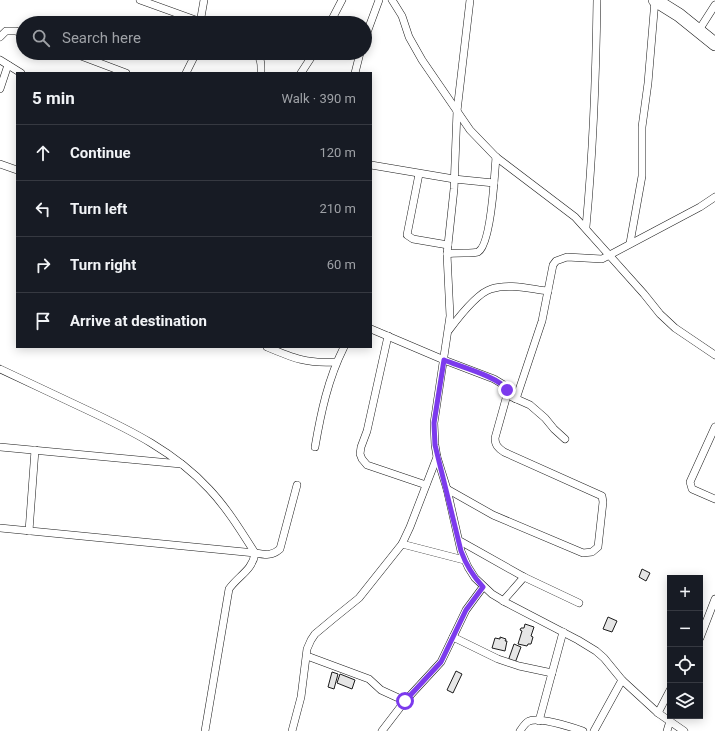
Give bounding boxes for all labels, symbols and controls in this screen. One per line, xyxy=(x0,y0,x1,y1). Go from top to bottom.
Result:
search box xyxy=(16,16,372,60)
icon: search xyxy=(30,27,52,49)
text: Search here xyxy=(62,29,141,47)
text: 5 min xyxy=(32,88,75,108)
text: Walk · 390 m xyxy=(281,91,356,106)
icon: ahead xyxy=(32,142,54,164)
text: Continue xyxy=(70,144,131,162)
text: 120 m xyxy=(319,145,356,160)
icon: left xyxy=(32,198,54,220)
text: Turn left xyxy=(70,200,127,218)
text: 210 m xyxy=(319,201,356,216)
icon: right xyxy=(32,254,54,276)
text: Turn right xyxy=(70,256,136,274)
text: 60 m xyxy=(327,257,356,272)
icon: arrive xyxy=(32,310,54,332)
text: Arrive at destination xyxy=(70,312,207,330)
route end xyxy=(498,381,516,399)
map controls xyxy=(667,575,703,719)
button: + xyxy=(667,575,703,611)
button: − xyxy=(667,611,703,647)
button: locate xyxy=(667,647,703,683)
button: layers xyxy=(667,683,703,719)
route start xyxy=(396,692,414,710)

